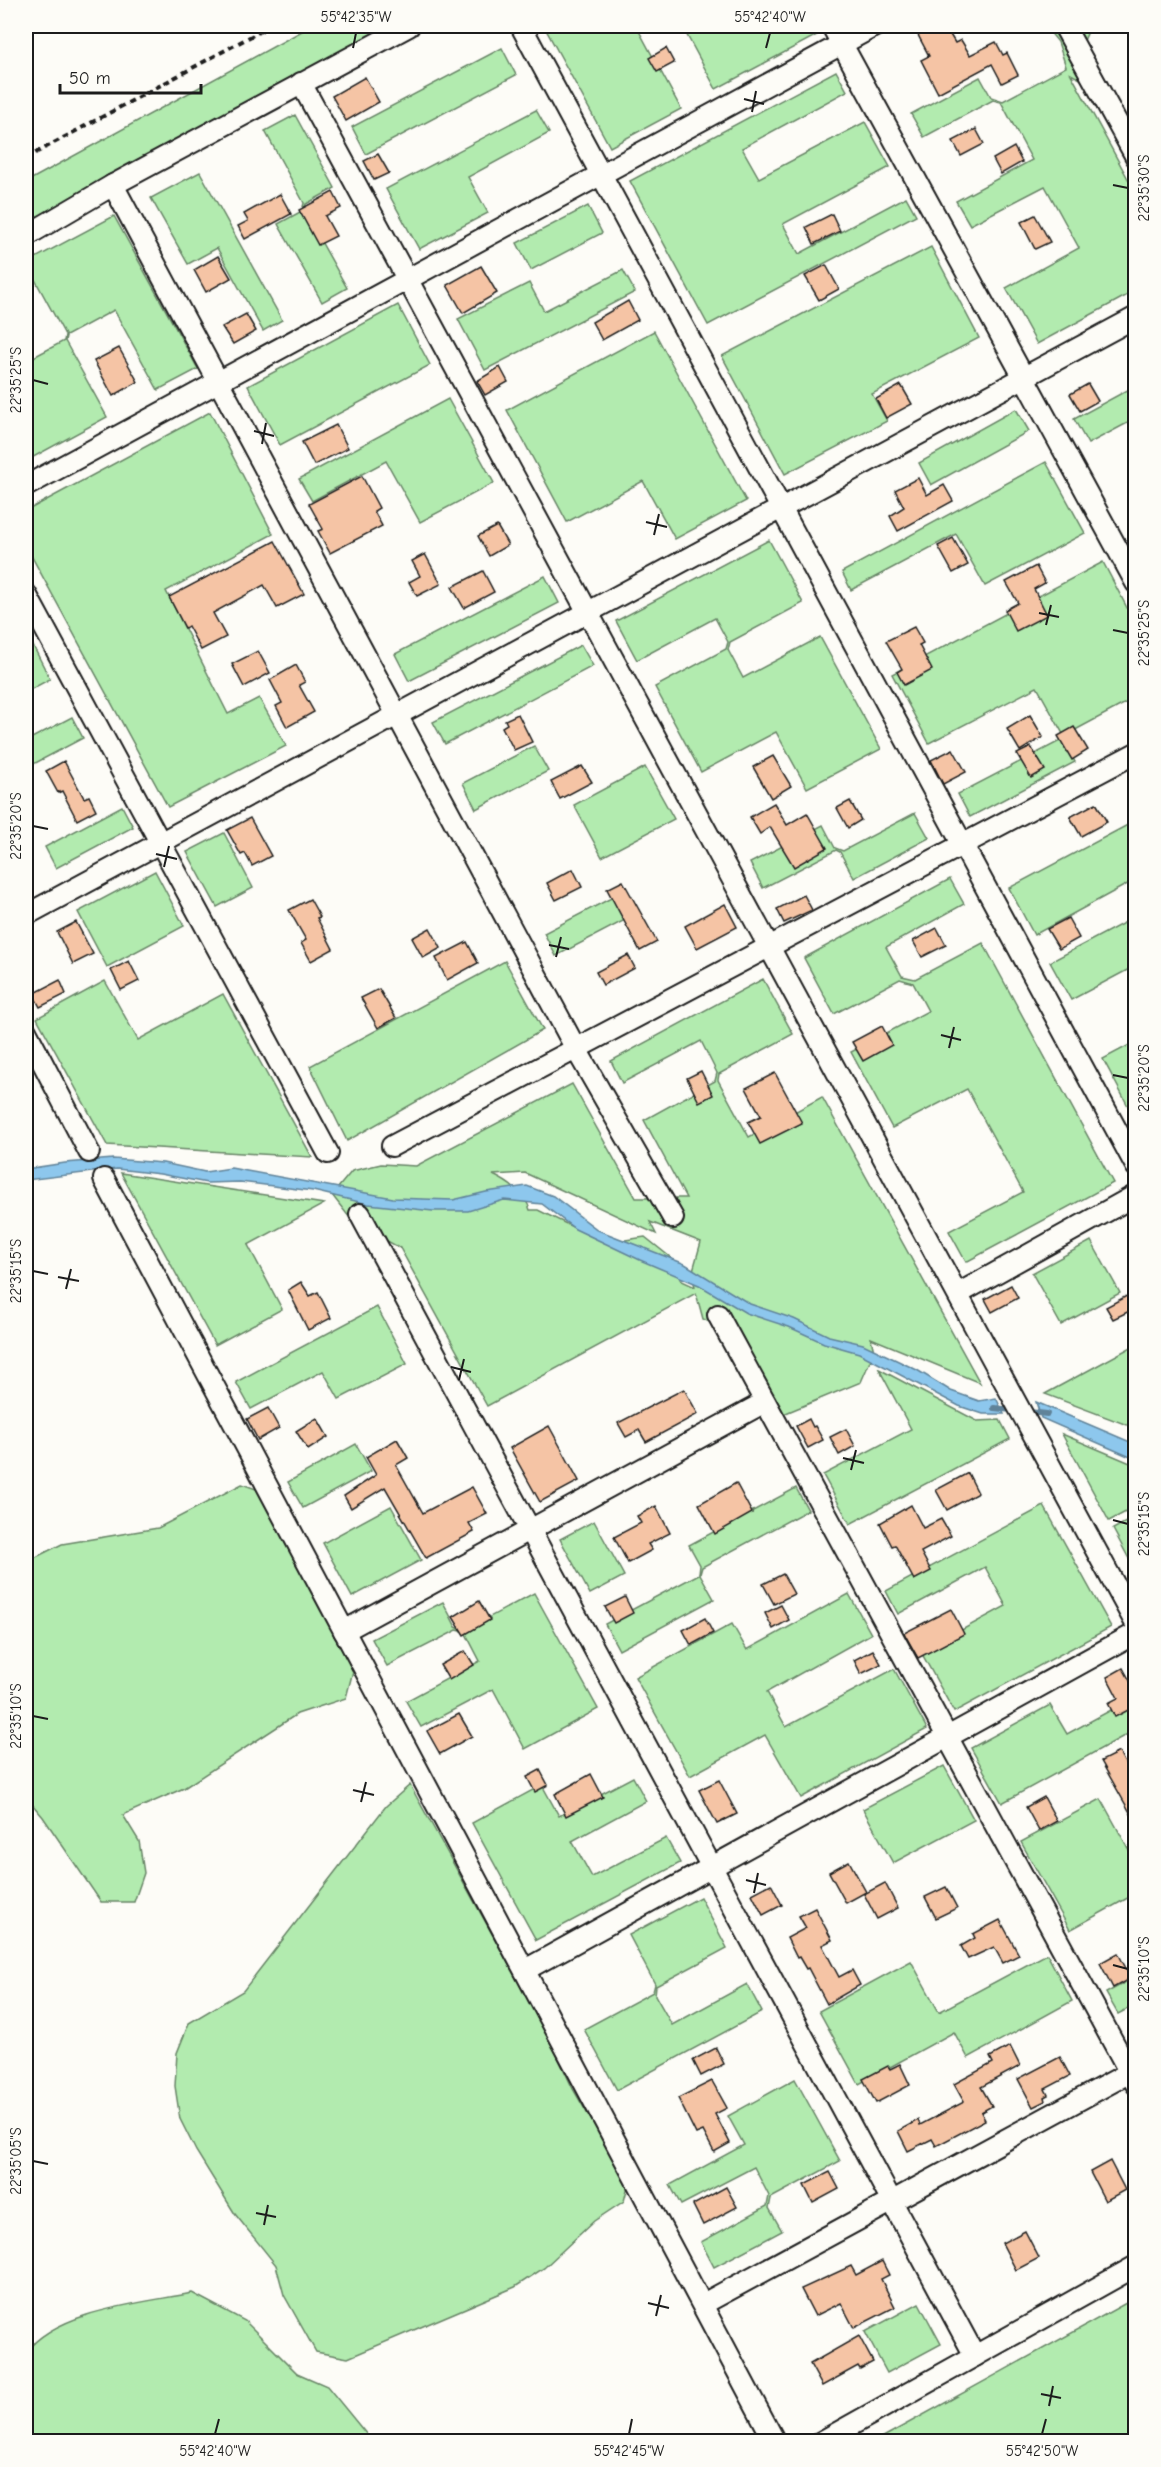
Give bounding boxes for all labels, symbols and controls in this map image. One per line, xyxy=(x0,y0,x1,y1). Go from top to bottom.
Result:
text: 55°42'35"W xyxy=(321,8,391,26)
text: 55°42'40"W xyxy=(734,8,806,26)
scale bar xyxy=(60,57,201,95)
text: 50 m xyxy=(69,68,111,89)
text: 22°35'30"S xyxy=(1135,154,1153,222)
text: 22°35'25"S xyxy=(7,347,25,413)
text: 22°35'25"S xyxy=(1135,600,1153,666)
text: 22°35'20"S xyxy=(7,792,25,860)
text: 22°35'20"S xyxy=(1135,1044,1153,1112)
text: 22°35'15"S xyxy=(7,1239,25,1303)
text: 22°35'15"S xyxy=(1135,1492,1153,1556)
text: 22°35'10"S xyxy=(7,1683,25,1749)
text: 22°35'10"S xyxy=(1135,1936,1153,2002)
text: 22°35'05"S xyxy=(7,2127,25,2195)
text: 55°42'40"W xyxy=(179,2442,251,2460)
text: 55°42'45"W xyxy=(594,2442,664,2460)
text: 55°42'50"W xyxy=(1006,2442,1078,2460)

